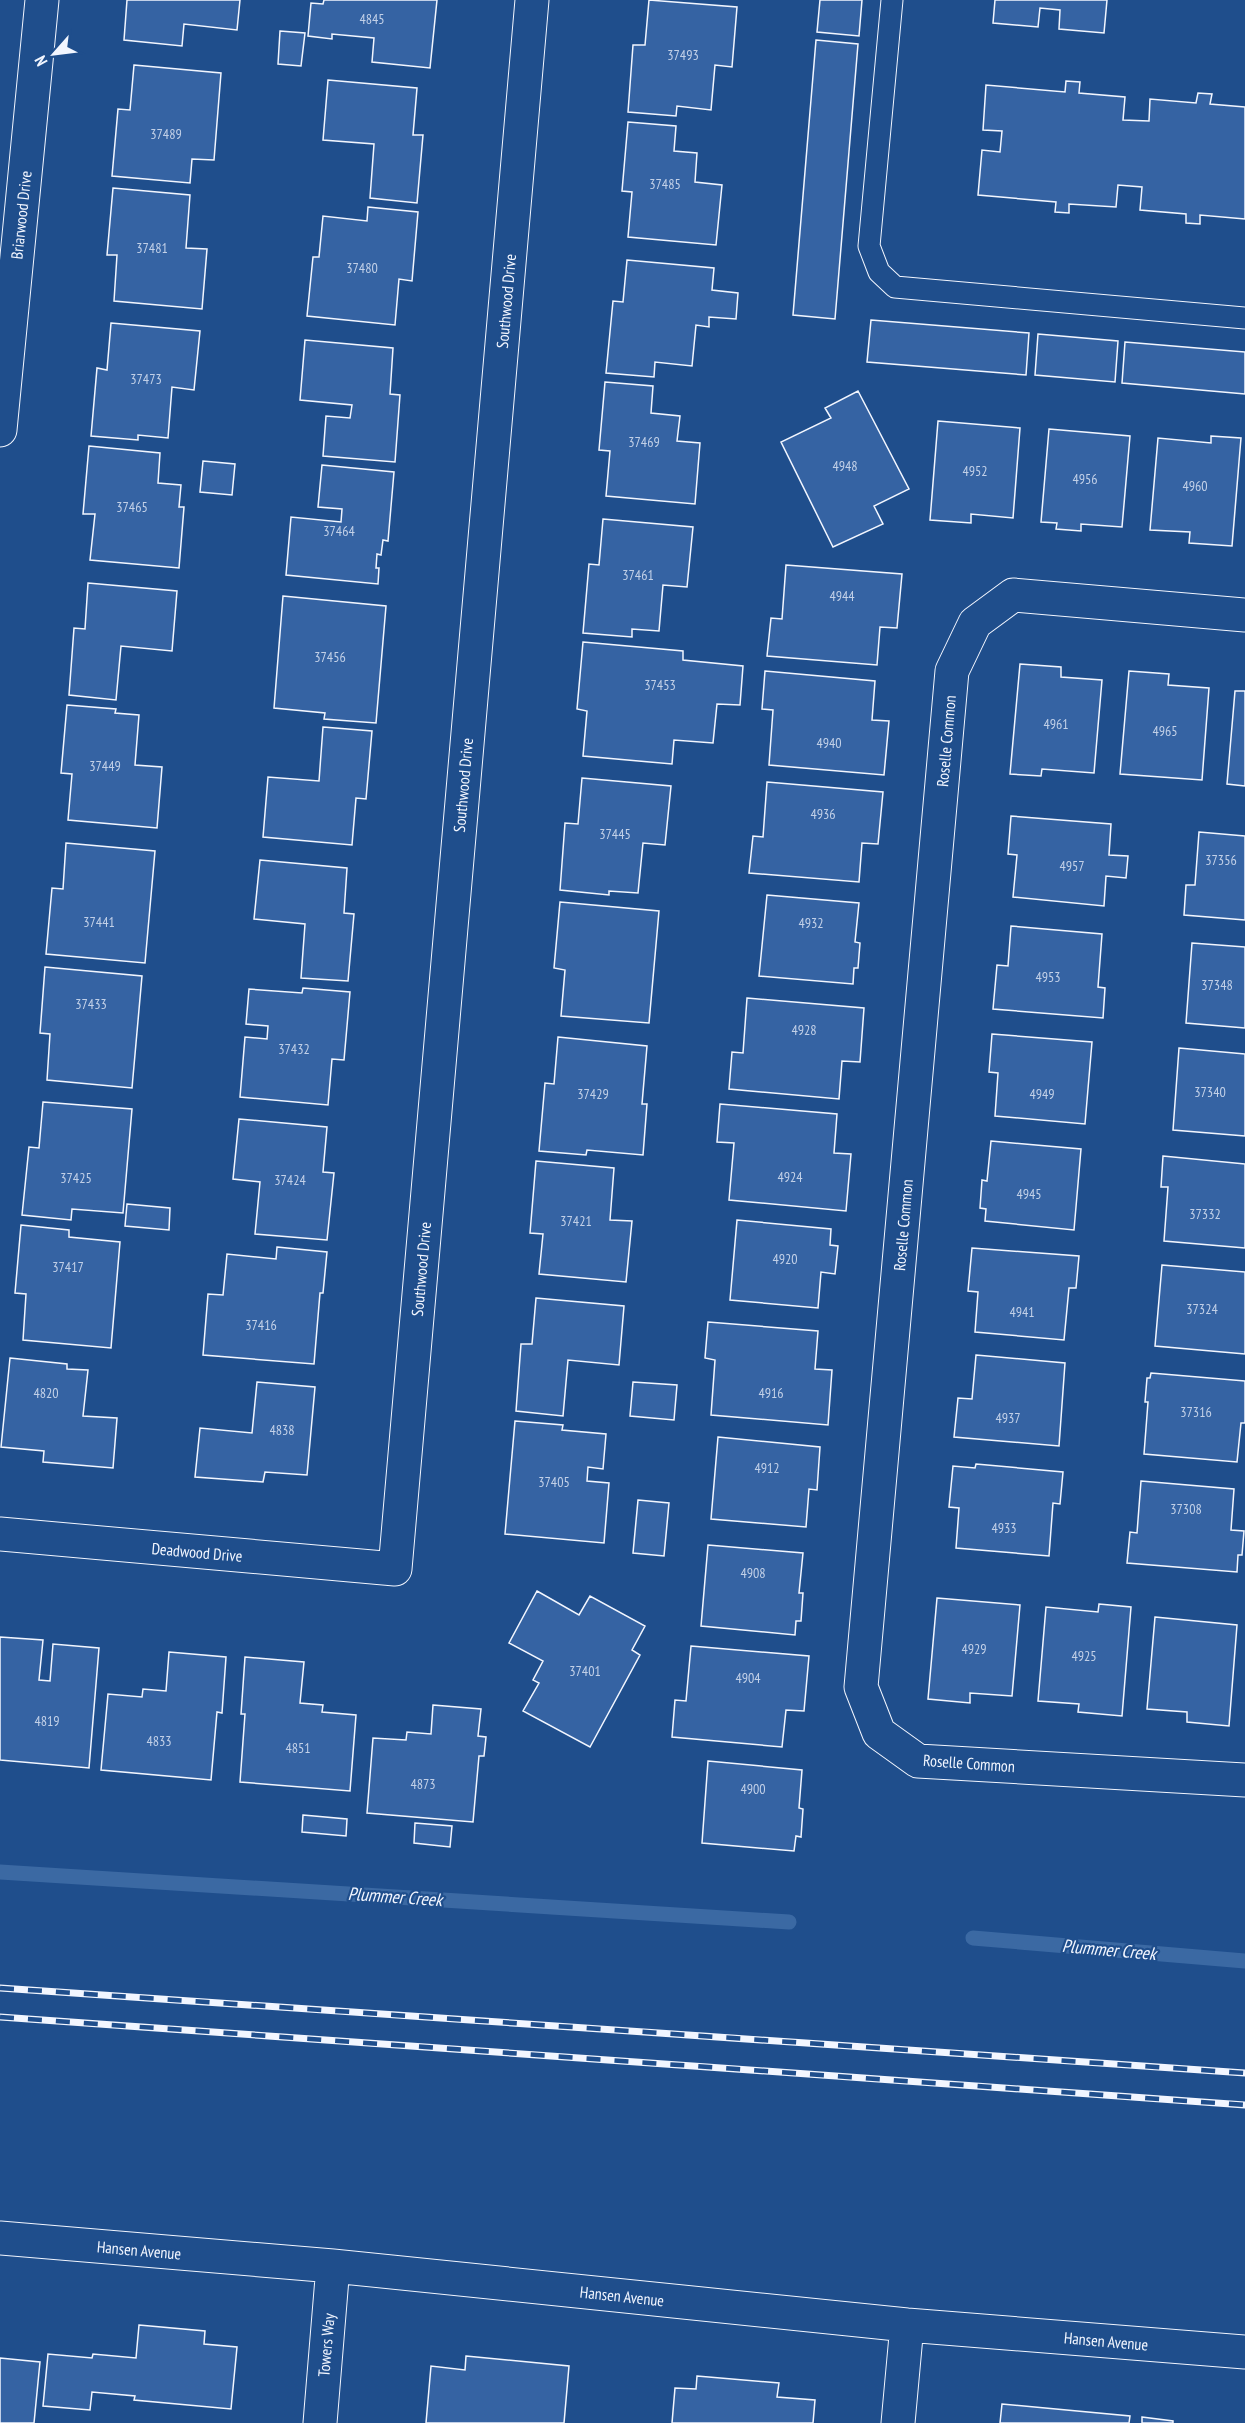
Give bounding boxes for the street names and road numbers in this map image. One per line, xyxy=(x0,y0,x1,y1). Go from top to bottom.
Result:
street label: Briarwood Drive xyxy=(6,170,36,260)
street label: Southwood Drive xyxy=(492,253,520,349)
street label: Roselle Common xyxy=(932,694,960,788)
street label: Southwood Drive xyxy=(449,737,477,833)
street label: Roselle Common xyxy=(889,1178,917,1272)
street label: Southwood Drive xyxy=(407,1221,435,1317)
street label: Deadwood Drive xyxy=(151,1538,243,1566)
street label: Roselle Common xyxy=(922,1750,1016,1776)
street label: Hansen Avenue xyxy=(96,2236,182,2264)
street label: Hansen Avenue xyxy=(579,2282,665,2310)
street label: Towers Way xyxy=(313,2312,339,2378)
street label: Hansen Avenue xyxy=(1063,2327,1149,2355)

